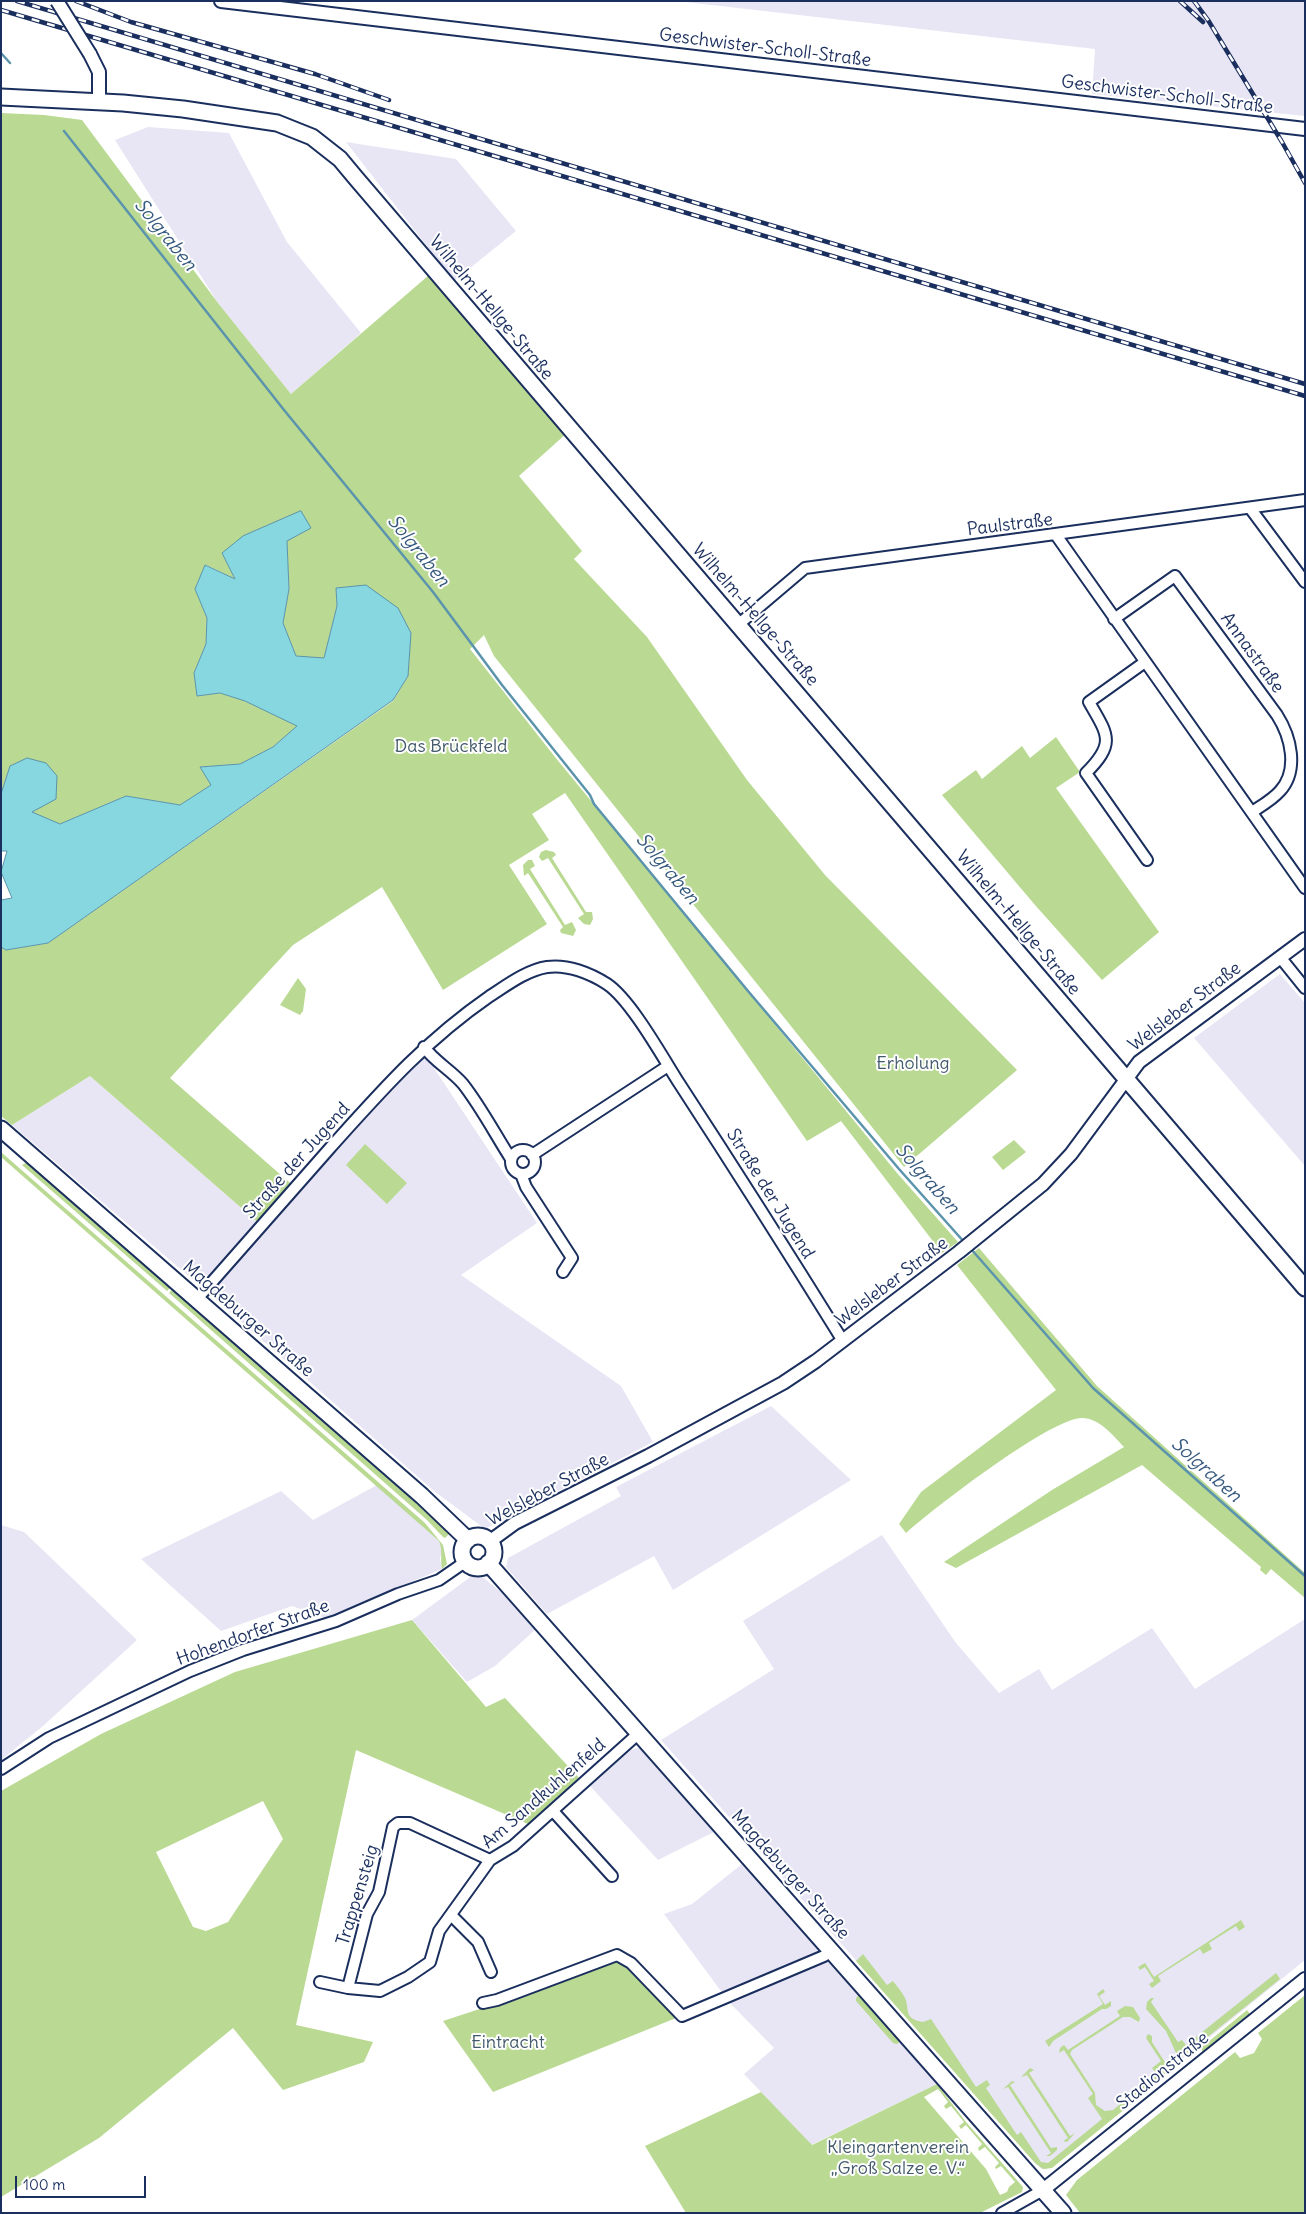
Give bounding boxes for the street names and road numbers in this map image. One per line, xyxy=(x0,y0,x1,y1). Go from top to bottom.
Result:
street label: Geschwister-Scholl-Straße xyxy=(658,24,872,72)
street label: Geschwister-Scholl-Straße xyxy=(1060,71,1274,119)
street label: Wilhelm-Hellge-Straße xyxy=(424,231,558,385)
street label: Paulstraße xyxy=(966,509,1054,541)
street label: Wilhelm-Hellge-Straße xyxy=(687,539,823,691)
street label: Annastraße xyxy=(1216,609,1288,697)
street label: Wilhelm-Hellge-Straße xyxy=(951,846,1085,1000)
street label: Welsleber Straße xyxy=(1124,958,1246,1056)
street label: Straße der Jugend xyxy=(239,1098,355,1224)
street label: Straße der Jugend xyxy=(721,1125,819,1263)
street label: Welsleber Straße xyxy=(831,1233,953,1331)
street label: Magdeburger Straße xyxy=(178,1256,318,1382)
street label: Welsleber Straße xyxy=(483,1449,613,1531)
street label: Hohendorfer Straße xyxy=(174,1595,332,1671)
street label: Am Sandkuhlenfeld xyxy=(478,1734,610,1854)
street label: Magdeburger Straße xyxy=(726,1806,854,1944)
street label: Trappensteig xyxy=(332,1842,384,1948)
street label: Stadionstraße xyxy=(1113,2027,1213,2115)

